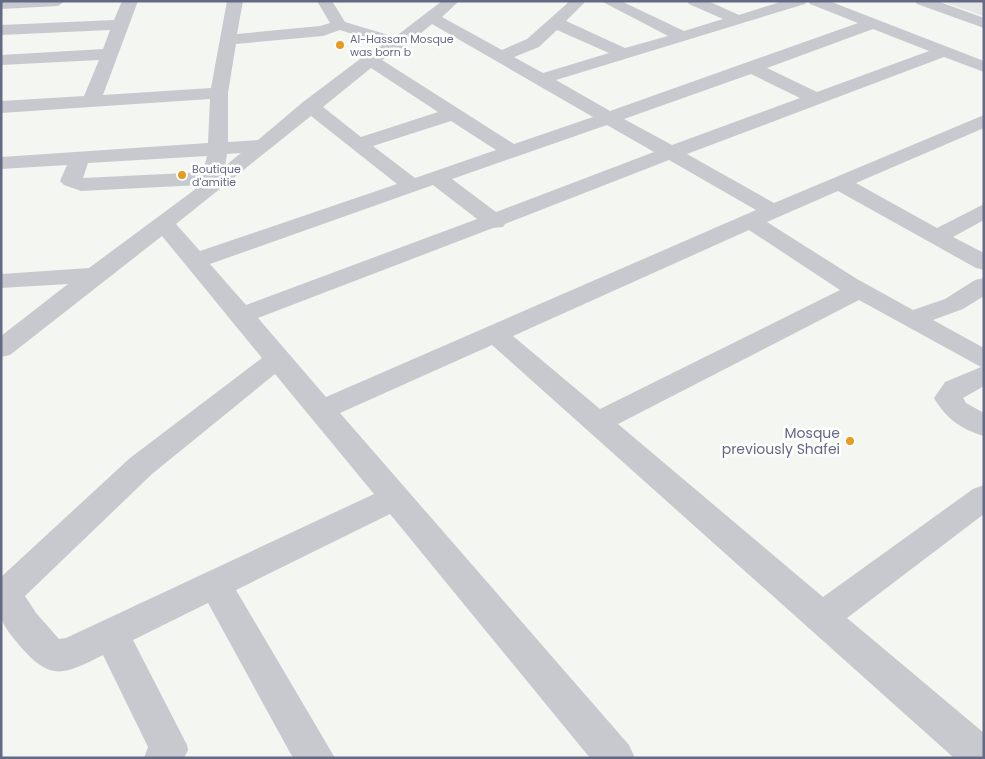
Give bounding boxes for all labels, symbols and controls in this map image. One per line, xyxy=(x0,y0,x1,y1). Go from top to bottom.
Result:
place label: Al-Hassan Mosque was born b xyxy=(350,31,454,60)
marker: Al-Hassan Mosque was born b xyxy=(334,39,346,51)
place label: Boutique d'amitie xyxy=(192,161,241,190)
marker: Boutique d'amitie xyxy=(176,169,188,181)
place label: Mosque previously Shafei xyxy=(722,423,840,459)
marker: Mosque previously Shafei xyxy=(844,435,856,447)

